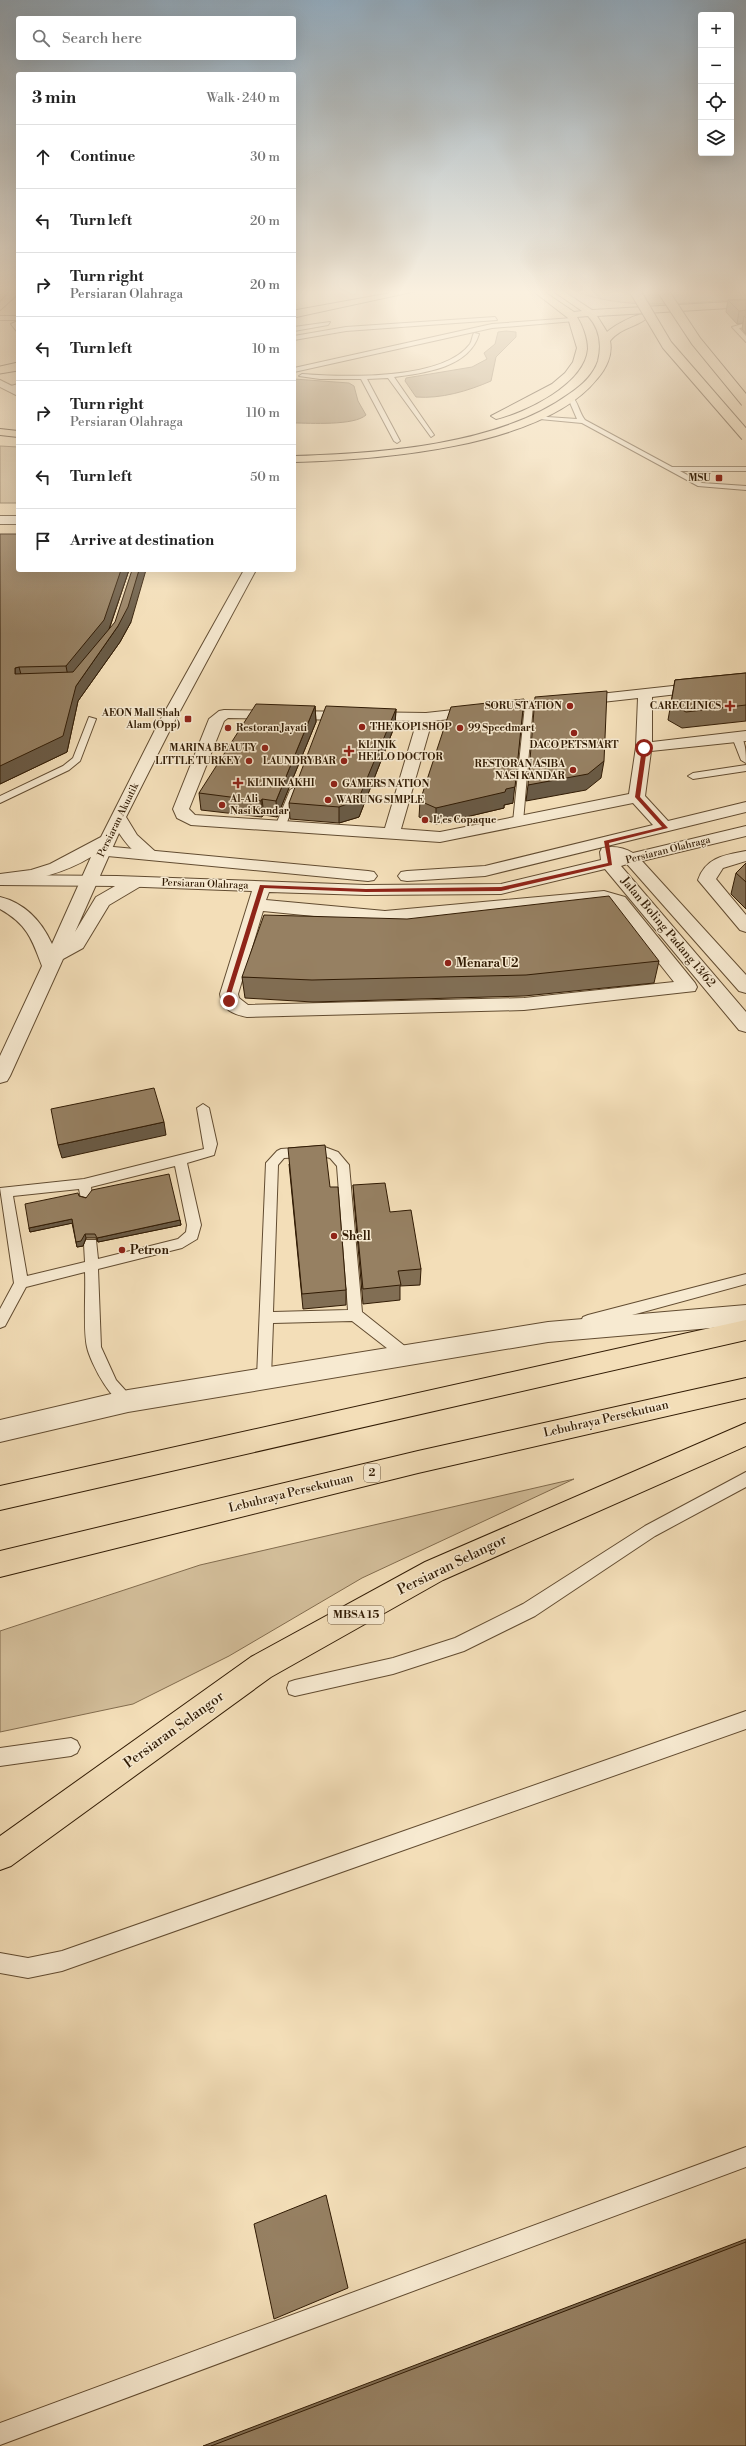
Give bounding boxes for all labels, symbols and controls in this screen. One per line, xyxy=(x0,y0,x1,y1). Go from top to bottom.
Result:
map controls xyxy=(698,12,734,156)
button: + xyxy=(698,12,734,48)
search box xyxy=(16,16,296,60)
icon: search xyxy=(30,27,52,49)
text: Search here xyxy=(62,29,142,48)
button: − xyxy=(698,48,734,84)
button: locate xyxy=(698,84,734,120)
text: 3 min xyxy=(32,87,76,109)
text: Walk · 240 m xyxy=(206,90,280,106)
button: layers xyxy=(698,120,734,156)
icon: ahead xyxy=(32,146,54,168)
text: Continue xyxy=(70,147,135,166)
text: 30 m xyxy=(250,149,280,165)
icon: left xyxy=(32,210,54,232)
text: Turn left xyxy=(70,211,132,230)
text: 20 m xyxy=(250,213,280,229)
text: Turn right xyxy=(70,267,144,286)
icon: right xyxy=(32,274,54,296)
text: 20 m xyxy=(250,277,280,293)
text: Persiaran Olahraga xyxy=(70,286,183,302)
icon: left xyxy=(32,338,54,360)
text: Turn left xyxy=(70,339,132,358)
text: 10 m xyxy=(252,341,280,357)
text: Turn right xyxy=(70,395,144,414)
icon: right xyxy=(32,402,54,424)
text: 110 m xyxy=(246,405,280,421)
text: Persiaran Olahraga xyxy=(70,414,183,430)
icon: left xyxy=(32,466,54,488)
text: Turn left xyxy=(70,467,132,486)
text: 50 m xyxy=(250,469,280,485)
place label: MSU xyxy=(688,472,711,484)
marker: MSU xyxy=(714,473,724,483)
icon: arrive xyxy=(32,530,54,552)
text: Arrive at destination xyxy=(70,531,214,550)
place label: SORU STATION xyxy=(485,700,562,712)
place label: CARECLINICS xyxy=(650,700,721,712)
marker: CARECLINICS xyxy=(724,700,736,712)
marker: SORU STATION xyxy=(565,701,575,711)
place label: AEON Mall Shah Alam (Opp) xyxy=(101,707,181,731)
marker: AEON Mall Shah Alam (Opp) xyxy=(183,714,193,724)
place label: THE KOPI SHOP xyxy=(370,721,452,733)
place label: Restoran Jayati xyxy=(236,722,308,734)
marker: THE KOPI SHOP xyxy=(357,722,367,732)
place label: 99 Speedmart xyxy=(468,722,535,734)
marker: Restoran Jayati xyxy=(223,723,233,733)
marker: 99 Speedmart xyxy=(455,723,465,733)
marker: DACO PETSMART xyxy=(569,728,579,738)
place label: KLINIK HELLO DOCTOR xyxy=(358,739,443,763)
place label: DACO PETSMART xyxy=(529,739,619,751)
route start xyxy=(635,739,653,757)
place label: MARINA BEAUTY xyxy=(169,742,257,754)
marker: MARINA BEAUTY xyxy=(260,743,270,753)
marker: KLINIK HELLO DOCTOR xyxy=(343,745,355,757)
place label: LITTLE TURKEY xyxy=(155,755,241,767)
place label: LAUNDRYBAR xyxy=(263,755,337,767)
marker: LITTLE TURKEY xyxy=(244,756,254,766)
marker: LAUNDRYBAR xyxy=(339,756,349,766)
place label: RESTORAN ASIBA NASI KANDAR xyxy=(475,758,566,782)
marker: RESTORAN ASIBA NASI KANDAR xyxy=(568,765,578,775)
marker: KLINIK AKHI xyxy=(232,777,244,789)
place label: KLINIK AKHI xyxy=(247,777,315,789)
place label: GAMERS NATION xyxy=(342,778,430,790)
marker: GAMERS NATION xyxy=(329,779,339,789)
street label: Persiaran Akuatik xyxy=(95,780,141,859)
place label: Al-Ali Nasi Kandar xyxy=(229,793,289,817)
place label: WARUNG SIMPLE xyxy=(335,794,424,806)
marker: WARUNG SIMPLE xyxy=(323,795,333,805)
marker: Al-Ali Nasi Kandar xyxy=(217,800,227,810)
place label: L'es Copaque xyxy=(433,814,497,826)
marker: L'es Copaque xyxy=(420,815,430,825)
street label: Persiaran Olahraga xyxy=(624,833,713,866)
street label: Jalan Boling Padang 13/62 xyxy=(617,873,719,990)
street label: Persiaran Olahraga xyxy=(161,876,250,892)
place label: Menara U2 xyxy=(456,956,519,971)
marker: Menara U2 xyxy=(443,958,453,968)
route end xyxy=(220,992,238,1010)
place label: Shell xyxy=(342,1229,371,1244)
marker: Shell xyxy=(329,1231,339,1241)
place label: Petron xyxy=(130,1243,169,1258)
marker: Petron xyxy=(117,1245,127,1255)
street label: Lebuhraya Persekutuan xyxy=(542,1397,670,1441)
road number: 2 xyxy=(364,1464,380,1482)
street label: Lebuhraya Persekutuan xyxy=(227,1470,355,1516)
street label: Persiaran Selangor xyxy=(394,1531,510,1599)
road number: MBSA 15 xyxy=(328,1606,384,1624)
street label: Persiaran Selangor xyxy=(120,1688,228,1772)

